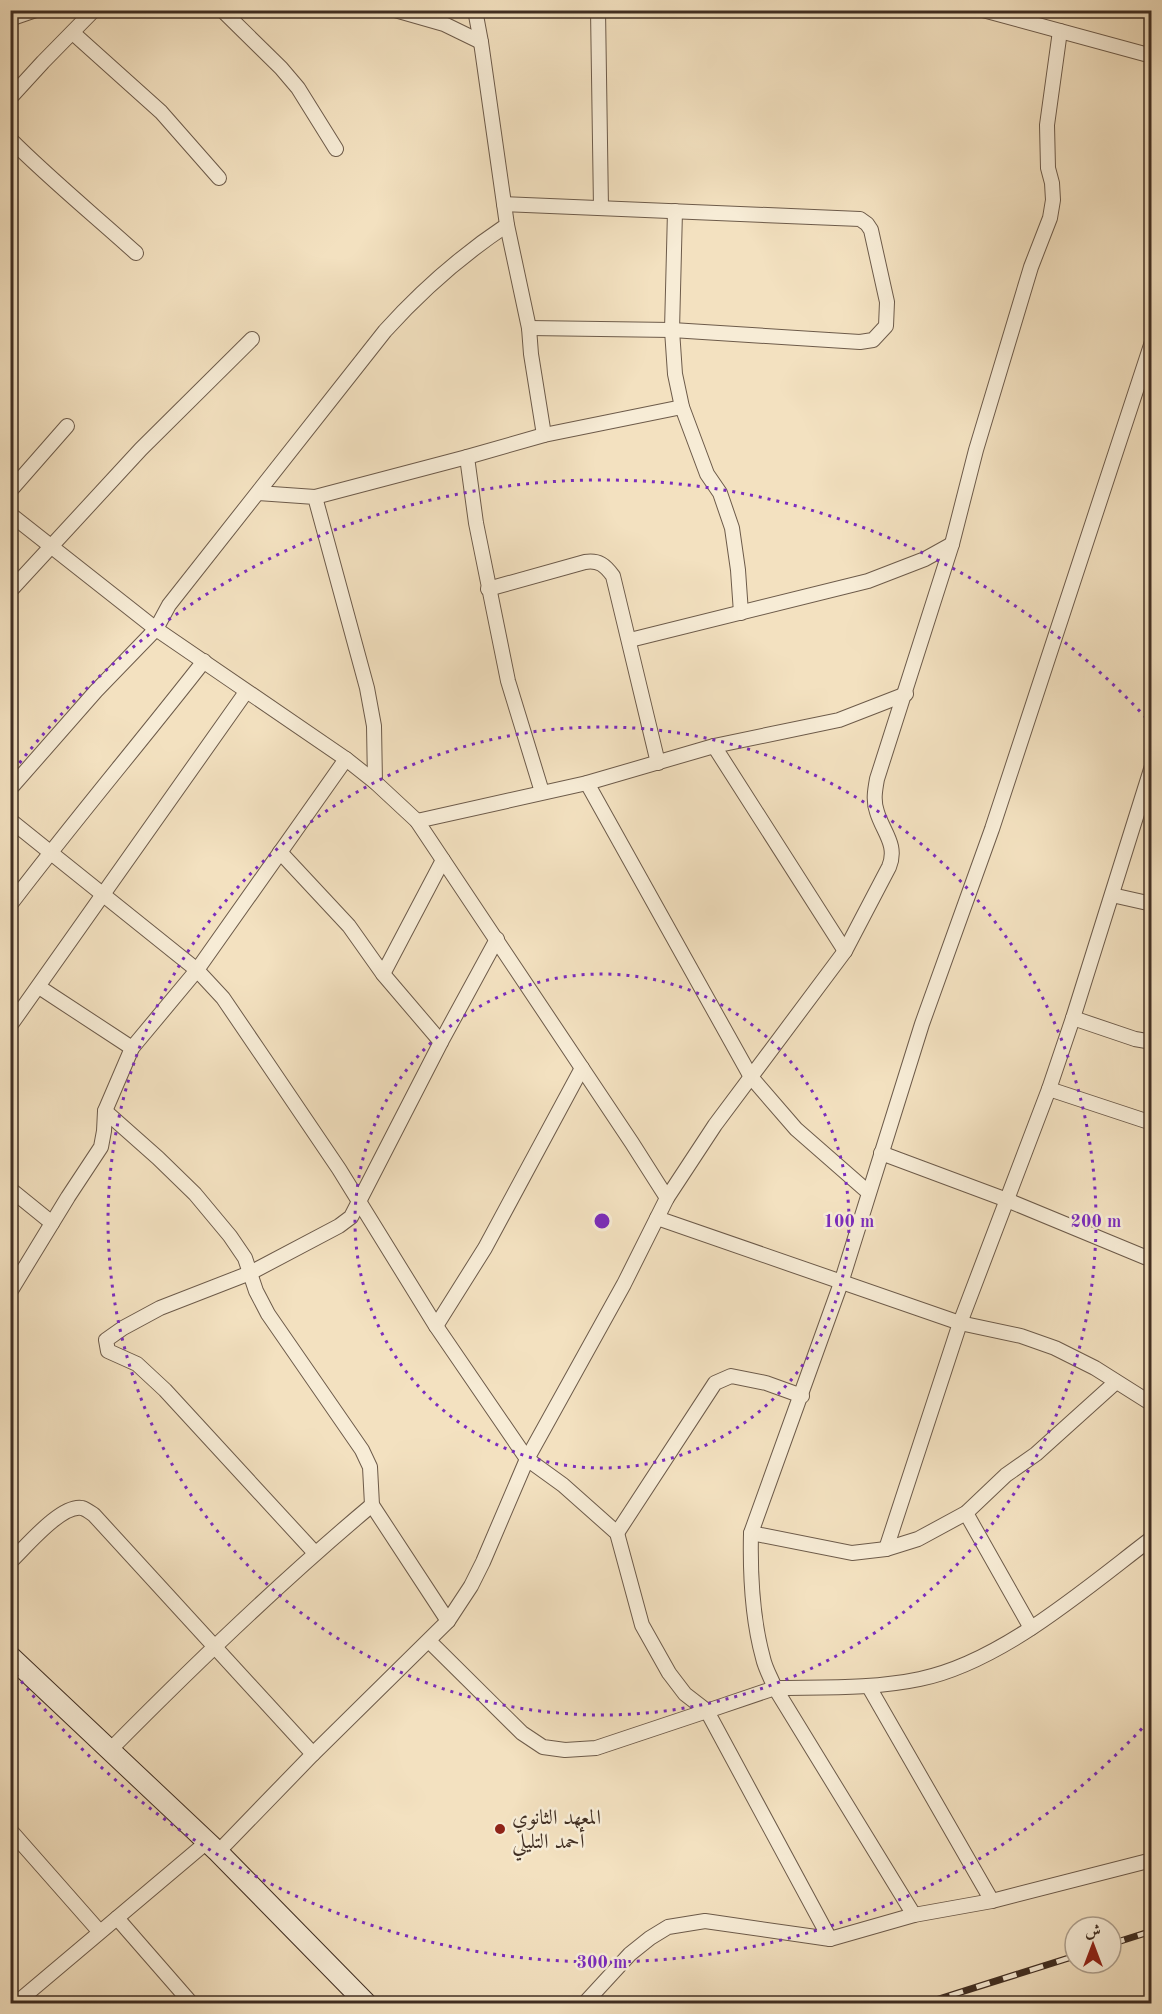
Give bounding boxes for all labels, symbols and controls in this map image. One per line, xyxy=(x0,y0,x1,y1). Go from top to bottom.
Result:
centre of rings xyxy=(592,1211,612,1231)
text: 100 m xyxy=(824,1213,874,1231)
text: 200 m xyxy=(1071,1213,1121,1231)
place label: المعهد الثانوي أحمد التليلي xyxy=(512,1808,601,1861)
marker: المعهد الثانوي أحمد التليلي xyxy=(493,1822,507,1836)
north arrow xyxy=(1063,1915,1123,1975)
text: ش xyxy=(1085,1924,1101,1940)
text: 300 m xyxy=(577,1954,627,1972)

